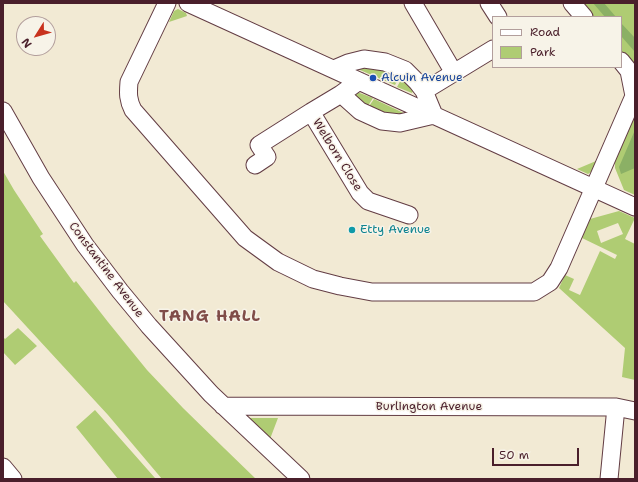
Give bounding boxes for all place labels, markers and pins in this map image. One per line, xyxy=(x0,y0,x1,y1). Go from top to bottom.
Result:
place label: Alcuin Avenue xyxy=(381,71,463,85)
marker: Alcuin Avenue xyxy=(368,73,378,83)
place label: Etty Avenue xyxy=(360,223,431,237)
marker: Etty Avenue xyxy=(347,225,357,235)

